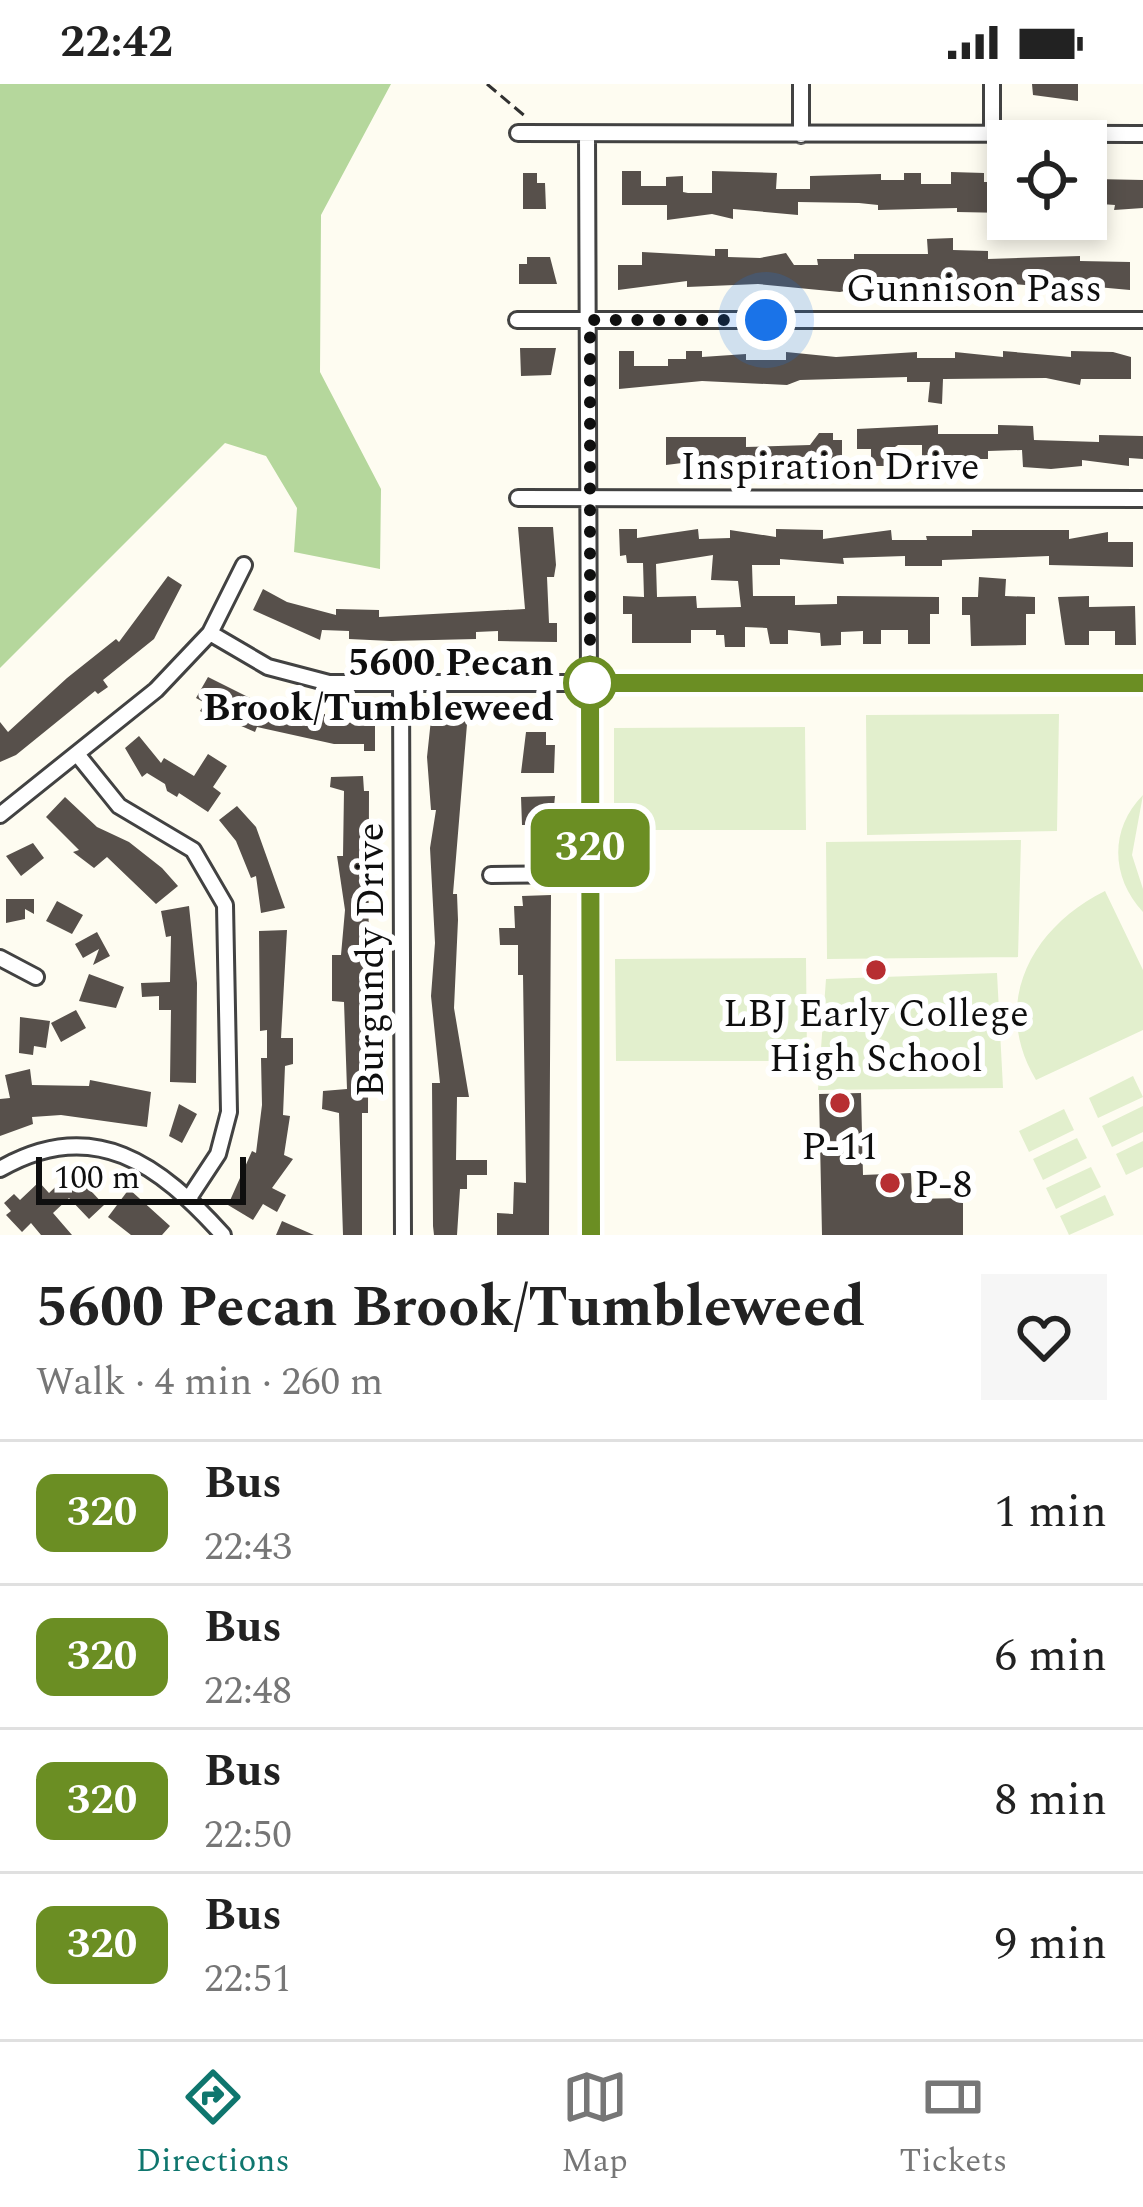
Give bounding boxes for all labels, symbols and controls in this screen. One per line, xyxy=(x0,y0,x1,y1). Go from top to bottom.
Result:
text: 22:42 xyxy=(60,8,173,77)
map controls xyxy=(987,120,1107,240)
button: locate xyxy=(987,120,1107,240)
street label: Gunnison Pass xyxy=(846,260,1102,319)
your location xyxy=(736,290,796,350)
street label: Inspiration Drive xyxy=(680,438,980,497)
place label: 5600 Pecan Brook/Tumbleweed xyxy=(203,634,554,738)
marker: 5600 Pecan Brook/Tumbleweed xyxy=(565,658,615,708)
line badge: 320 xyxy=(521,809,659,887)
text: 320 xyxy=(555,816,625,879)
street label: Burgundy Drive xyxy=(342,823,401,1097)
marker: LBJ Early College High School xyxy=(863,957,889,983)
place label: LBJ Early College High School xyxy=(723,985,1029,1089)
marker: P-11 xyxy=(827,1090,853,1116)
place label: P-11 xyxy=(801,1118,879,1177)
scale bar xyxy=(36,1151,246,1204)
text: 100 m xyxy=(54,1153,140,1203)
place label: P-8 xyxy=(914,1156,972,1215)
marker: P-8 xyxy=(877,1170,903,1196)
text: 5600 Pecan Brook/Tumbleweed xyxy=(36,1265,865,1351)
button: heart xyxy=(981,1274,1107,1400)
text: Walk · 4 min · 260 m xyxy=(36,1353,383,1412)
text: Bus xyxy=(204,1449,282,1518)
text: 1 min xyxy=(994,1478,1107,1547)
text: 320 xyxy=(67,1481,137,1544)
text: 22:43 xyxy=(204,1518,292,1577)
text: Bus xyxy=(204,1593,282,1662)
text: 6 min xyxy=(994,1622,1107,1691)
text: 320 xyxy=(67,1625,137,1688)
text: 22:48 xyxy=(204,1662,292,1721)
text: Bus xyxy=(204,1737,282,1806)
text: 8 min xyxy=(994,1766,1107,1835)
text: 320 xyxy=(67,1769,137,1832)
text: 22:50 xyxy=(204,1806,292,1865)
text: Bus xyxy=(204,1881,282,1950)
text: 9 min xyxy=(994,1910,1107,1979)
text: 320 xyxy=(67,1913,137,1976)
text: 22:51 xyxy=(204,1950,292,2009)
tab: Directions xyxy=(136,2064,290,2186)
tab: Map xyxy=(561,2064,628,2186)
tab: Tickets xyxy=(899,2064,1007,2186)

